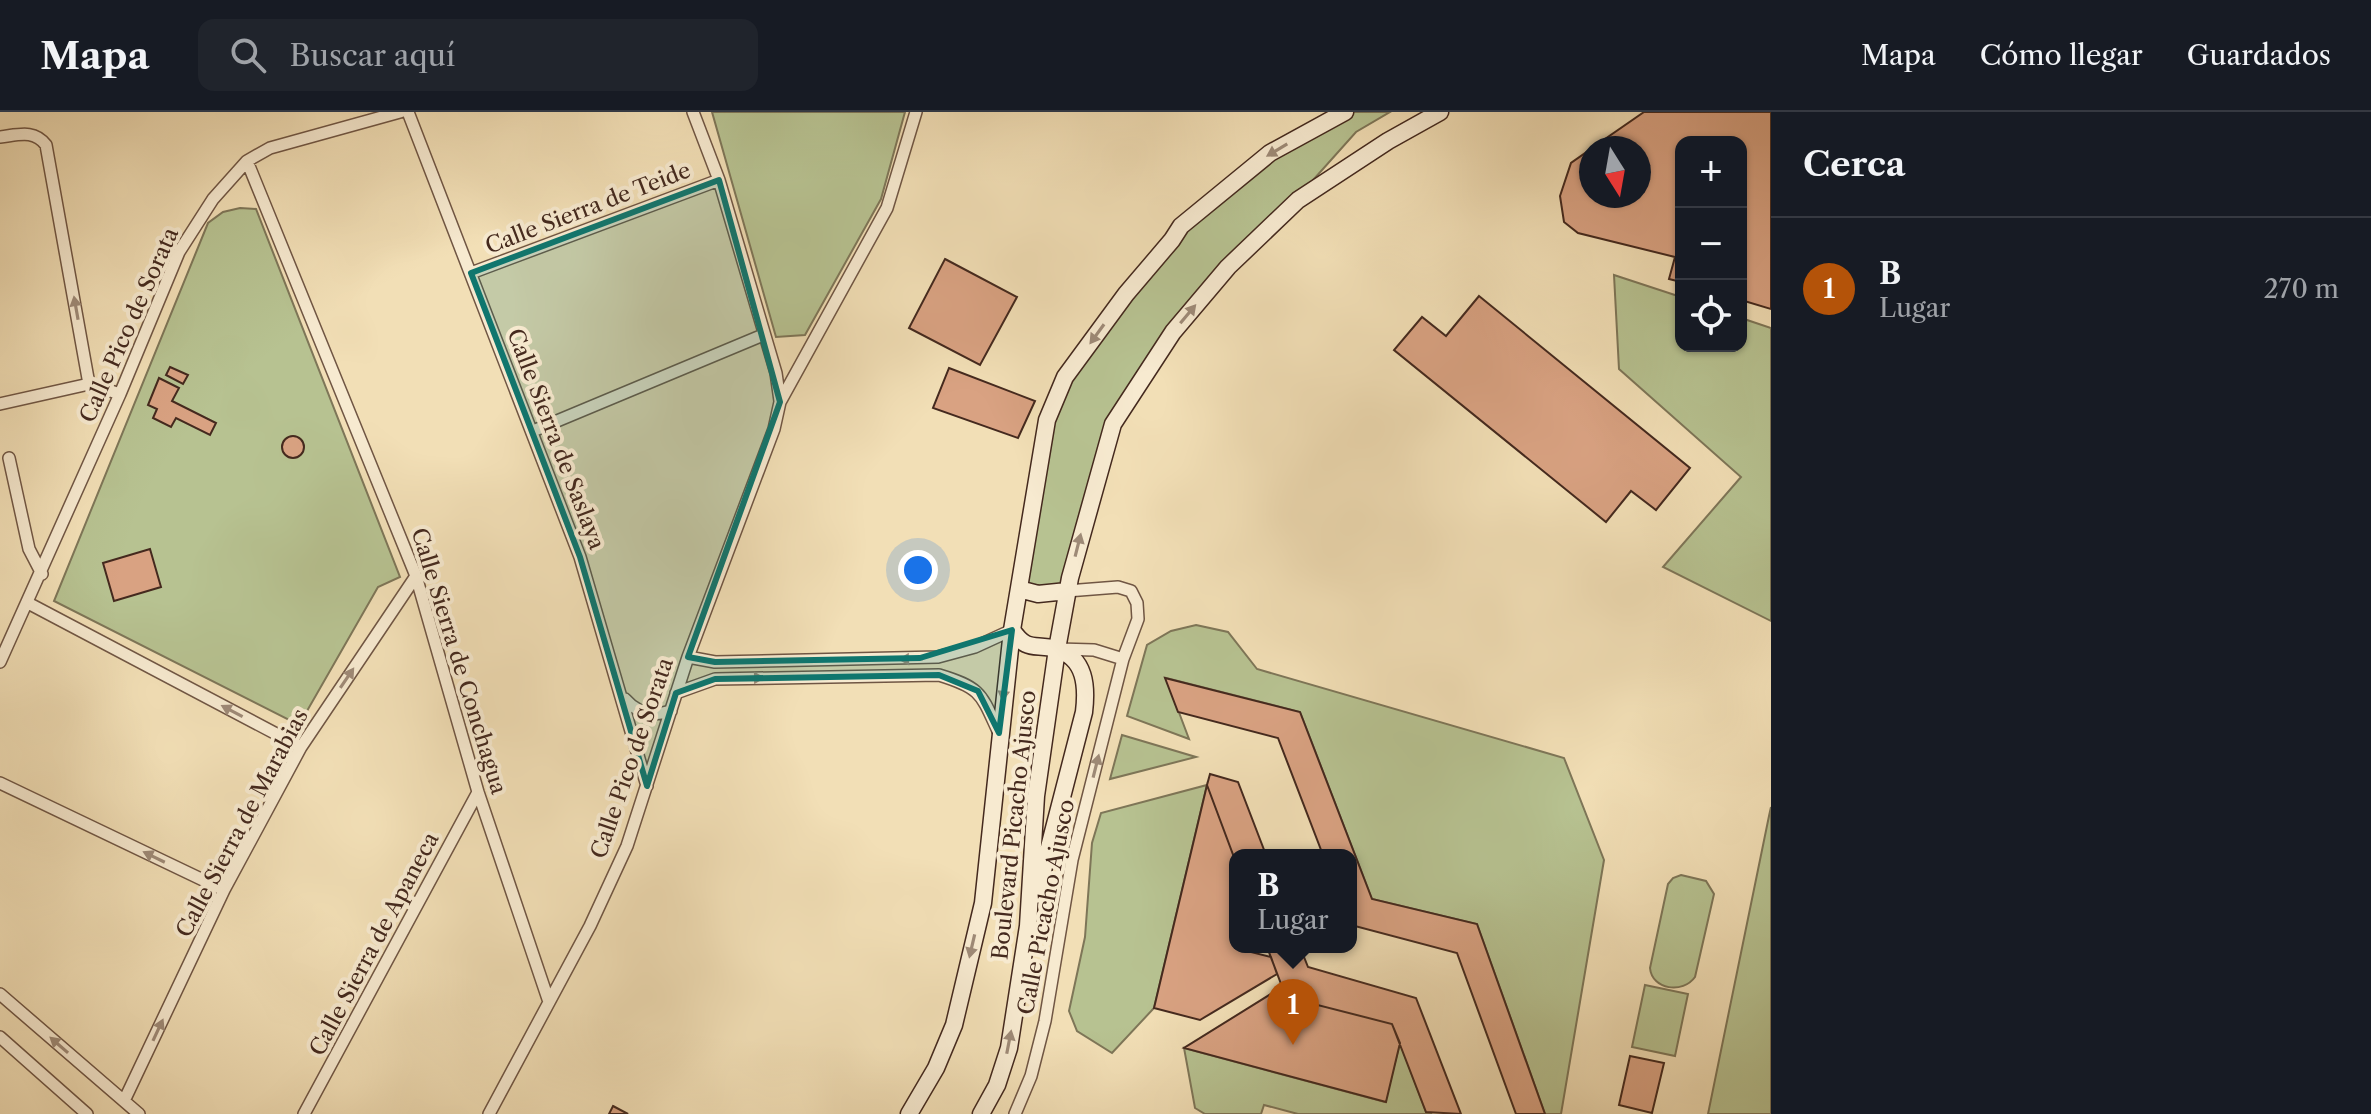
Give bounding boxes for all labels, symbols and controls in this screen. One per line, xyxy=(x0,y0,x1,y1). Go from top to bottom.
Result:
search box xyxy=(198,19,758,91)
text: Mapa xyxy=(40,32,150,79)
icon: search xyxy=(226,33,270,77)
text: Buscar aquí xyxy=(290,37,455,74)
text: Mapa xyxy=(1861,38,1936,72)
text: Cómo llegar xyxy=(1980,38,2143,72)
text: Guardados xyxy=(2187,38,2331,72)
north arrow xyxy=(1579,136,1651,208)
map controls xyxy=(1675,136,1747,352)
button: + xyxy=(1675,136,1747,208)
one-way arrow xyxy=(1266,143,1288,157)
text: Cerca xyxy=(1803,143,1905,185)
street label: Calle Sierra de Teide xyxy=(482,156,694,260)
button: − xyxy=(1675,208,1747,280)
street label: Calle Pico de Sorata xyxy=(74,223,184,427)
text: B xyxy=(1879,255,1901,292)
text: 1 xyxy=(1823,273,1835,305)
text: 270 m xyxy=(2264,273,2339,305)
button: locate xyxy=(1675,280,1747,352)
text: Lugar xyxy=(1879,292,1950,324)
one-way arrow xyxy=(69,295,81,320)
one-way arrow xyxy=(1179,304,1196,324)
one-way arrow xyxy=(1089,324,1105,344)
street label: Calle Sierra de Saslaya xyxy=(501,325,611,554)
street label: Calle Sierra de Conchagua xyxy=(406,525,513,798)
one-way arrow xyxy=(1073,533,1085,558)
your location xyxy=(898,550,938,590)
one-way arrow xyxy=(898,652,923,665)
street label: Calle Pico de Sorata xyxy=(585,654,679,862)
one-way arrow xyxy=(339,668,354,689)
one-way arrow xyxy=(740,672,765,684)
one-way arrow xyxy=(998,677,1011,702)
street label: Boulevard Picacho Ajusco xyxy=(986,689,1042,961)
street label: Calle Sierra de Marabias xyxy=(170,704,314,942)
one-way arrow xyxy=(220,704,243,717)
one-way arrow xyxy=(1090,754,1102,779)
street label: Calle Picacho Ajusco xyxy=(1012,797,1080,1017)
street label: Calle Sierra de Apaneca xyxy=(304,827,445,1060)
popup xyxy=(1229,849,1357,953)
one-way arrow xyxy=(142,850,165,864)
text: B xyxy=(1257,867,1280,904)
text: Lugar xyxy=(1257,904,1329,936)
one-way arrow xyxy=(966,934,978,959)
pin: 1 xyxy=(1267,979,1319,1045)
one-way arrow xyxy=(151,1018,165,1042)
one-way arrow xyxy=(1003,1029,1016,1054)
one-way arrow xyxy=(49,1036,69,1054)

